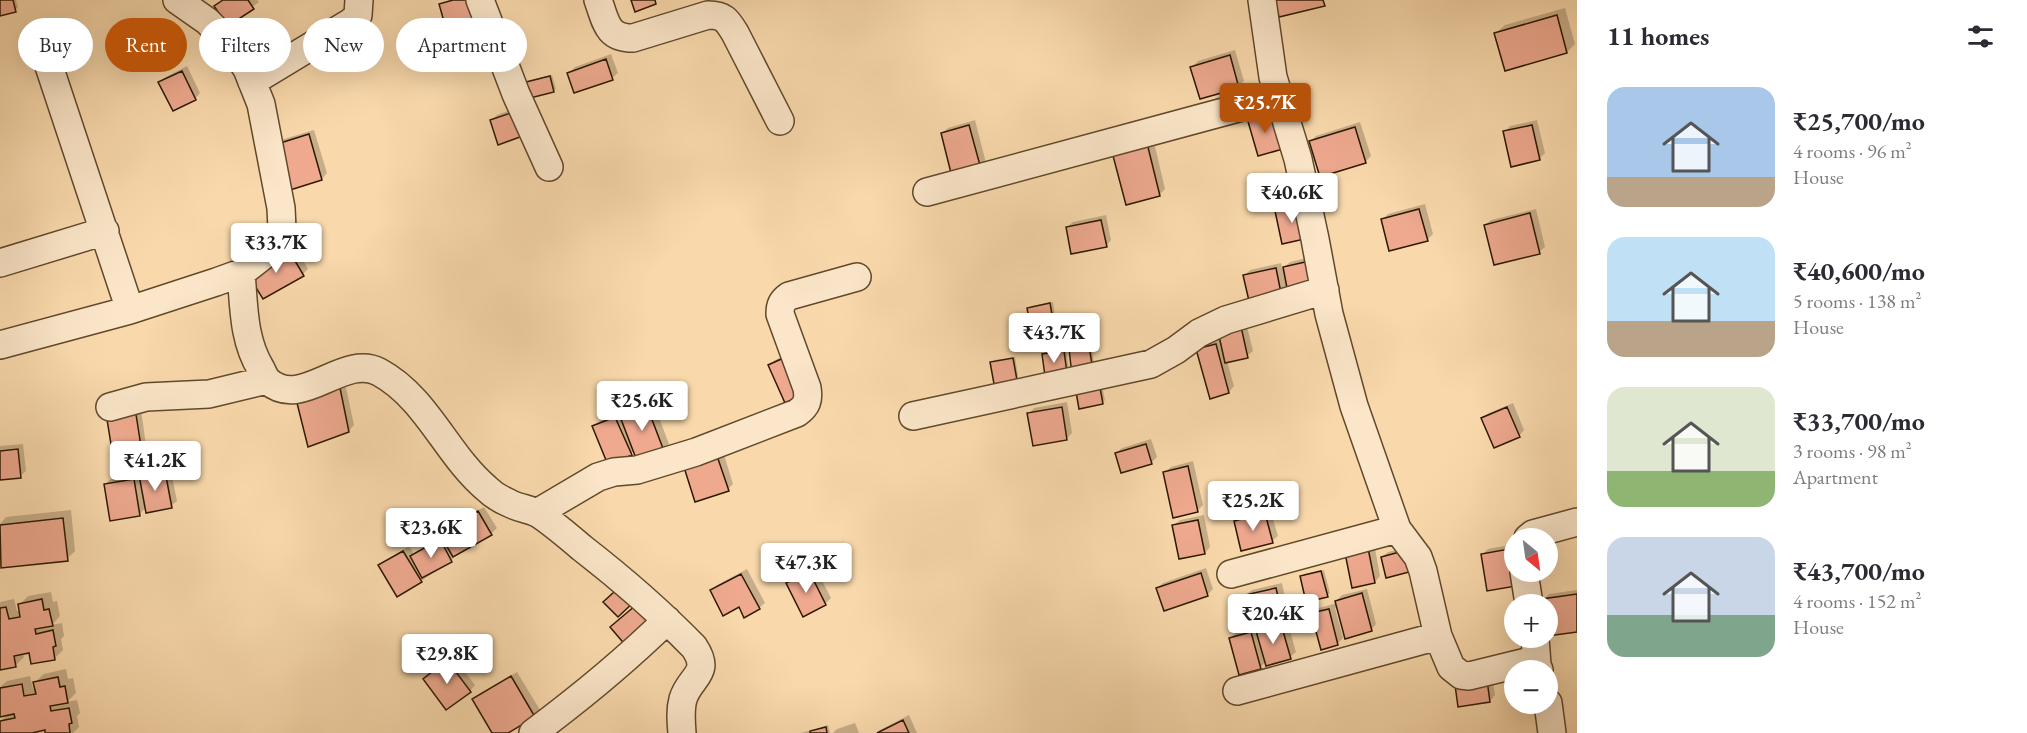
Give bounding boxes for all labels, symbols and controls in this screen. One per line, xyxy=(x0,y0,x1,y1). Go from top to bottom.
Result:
chip: Buy xyxy=(18,18,93,72)
chip: Rent xyxy=(105,18,187,72)
chip: Filters xyxy=(199,18,291,72)
chip: New xyxy=(303,18,384,72)
chip: Apartment xyxy=(396,18,527,72)
text: 11 homes xyxy=(1607,19,1709,53)
icon: filters xyxy=(1964,20,1997,53)
pin: ₹25.7K xyxy=(1216,83,1314,134)
text: ₹25.7K xyxy=(1234,89,1296,115)
text: ₹25,700/mo xyxy=(1793,104,1925,138)
icon: home xyxy=(1655,111,1727,183)
text: 4 rooms · 96 m² xyxy=(1793,138,1912,164)
text: House xyxy=(1793,164,1844,190)
pin: ₹40.6K xyxy=(1243,173,1341,224)
text: ₹40.6K xyxy=(1261,179,1323,205)
pin: ₹33.7K xyxy=(227,223,325,274)
text: ₹33.7K xyxy=(245,229,307,255)
text: ₹40,600/mo xyxy=(1793,254,1925,288)
icon: home xyxy=(1655,261,1727,333)
text: 5 rooms · 138 m² xyxy=(1793,288,1921,314)
pin: ₹43.7K xyxy=(1005,313,1103,364)
text: House xyxy=(1793,314,1844,340)
text: ₹43.7K xyxy=(1023,319,1085,345)
pin: ₹25.6K xyxy=(593,381,691,432)
text: ₹25.6K xyxy=(611,387,673,413)
text: ₹33,700/mo xyxy=(1793,404,1925,438)
icon: home xyxy=(1655,411,1727,483)
text: 3 rooms · 98 m² xyxy=(1793,438,1912,464)
pin: ₹41.2K xyxy=(106,441,204,492)
text: ₹41.2K xyxy=(124,447,186,473)
text: Apartment xyxy=(1793,464,1878,490)
pin: ₹25.2K xyxy=(1204,481,1302,532)
text: ₹25.2K xyxy=(1222,487,1284,513)
pin: ₹23.6K xyxy=(382,508,480,559)
text: ₹23.6K xyxy=(400,514,462,540)
north arrow xyxy=(1504,528,1558,582)
map controls xyxy=(1504,528,1558,714)
pin: ₹47.3K xyxy=(757,543,855,594)
text: ₹47.3K xyxy=(775,549,837,575)
text: ₹43,700/mo xyxy=(1793,554,1925,588)
icon: home xyxy=(1655,561,1727,633)
text: 4 rooms · 152 m² xyxy=(1793,588,1921,614)
pin: ₹20.4K xyxy=(1224,594,1322,645)
button: + xyxy=(1504,594,1558,648)
text: ₹20.4K xyxy=(1242,600,1304,626)
text: House xyxy=(1793,614,1844,640)
pin: ₹29.8K xyxy=(398,634,496,685)
text: ₹29.8K xyxy=(416,640,478,666)
button: − xyxy=(1504,660,1558,714)

